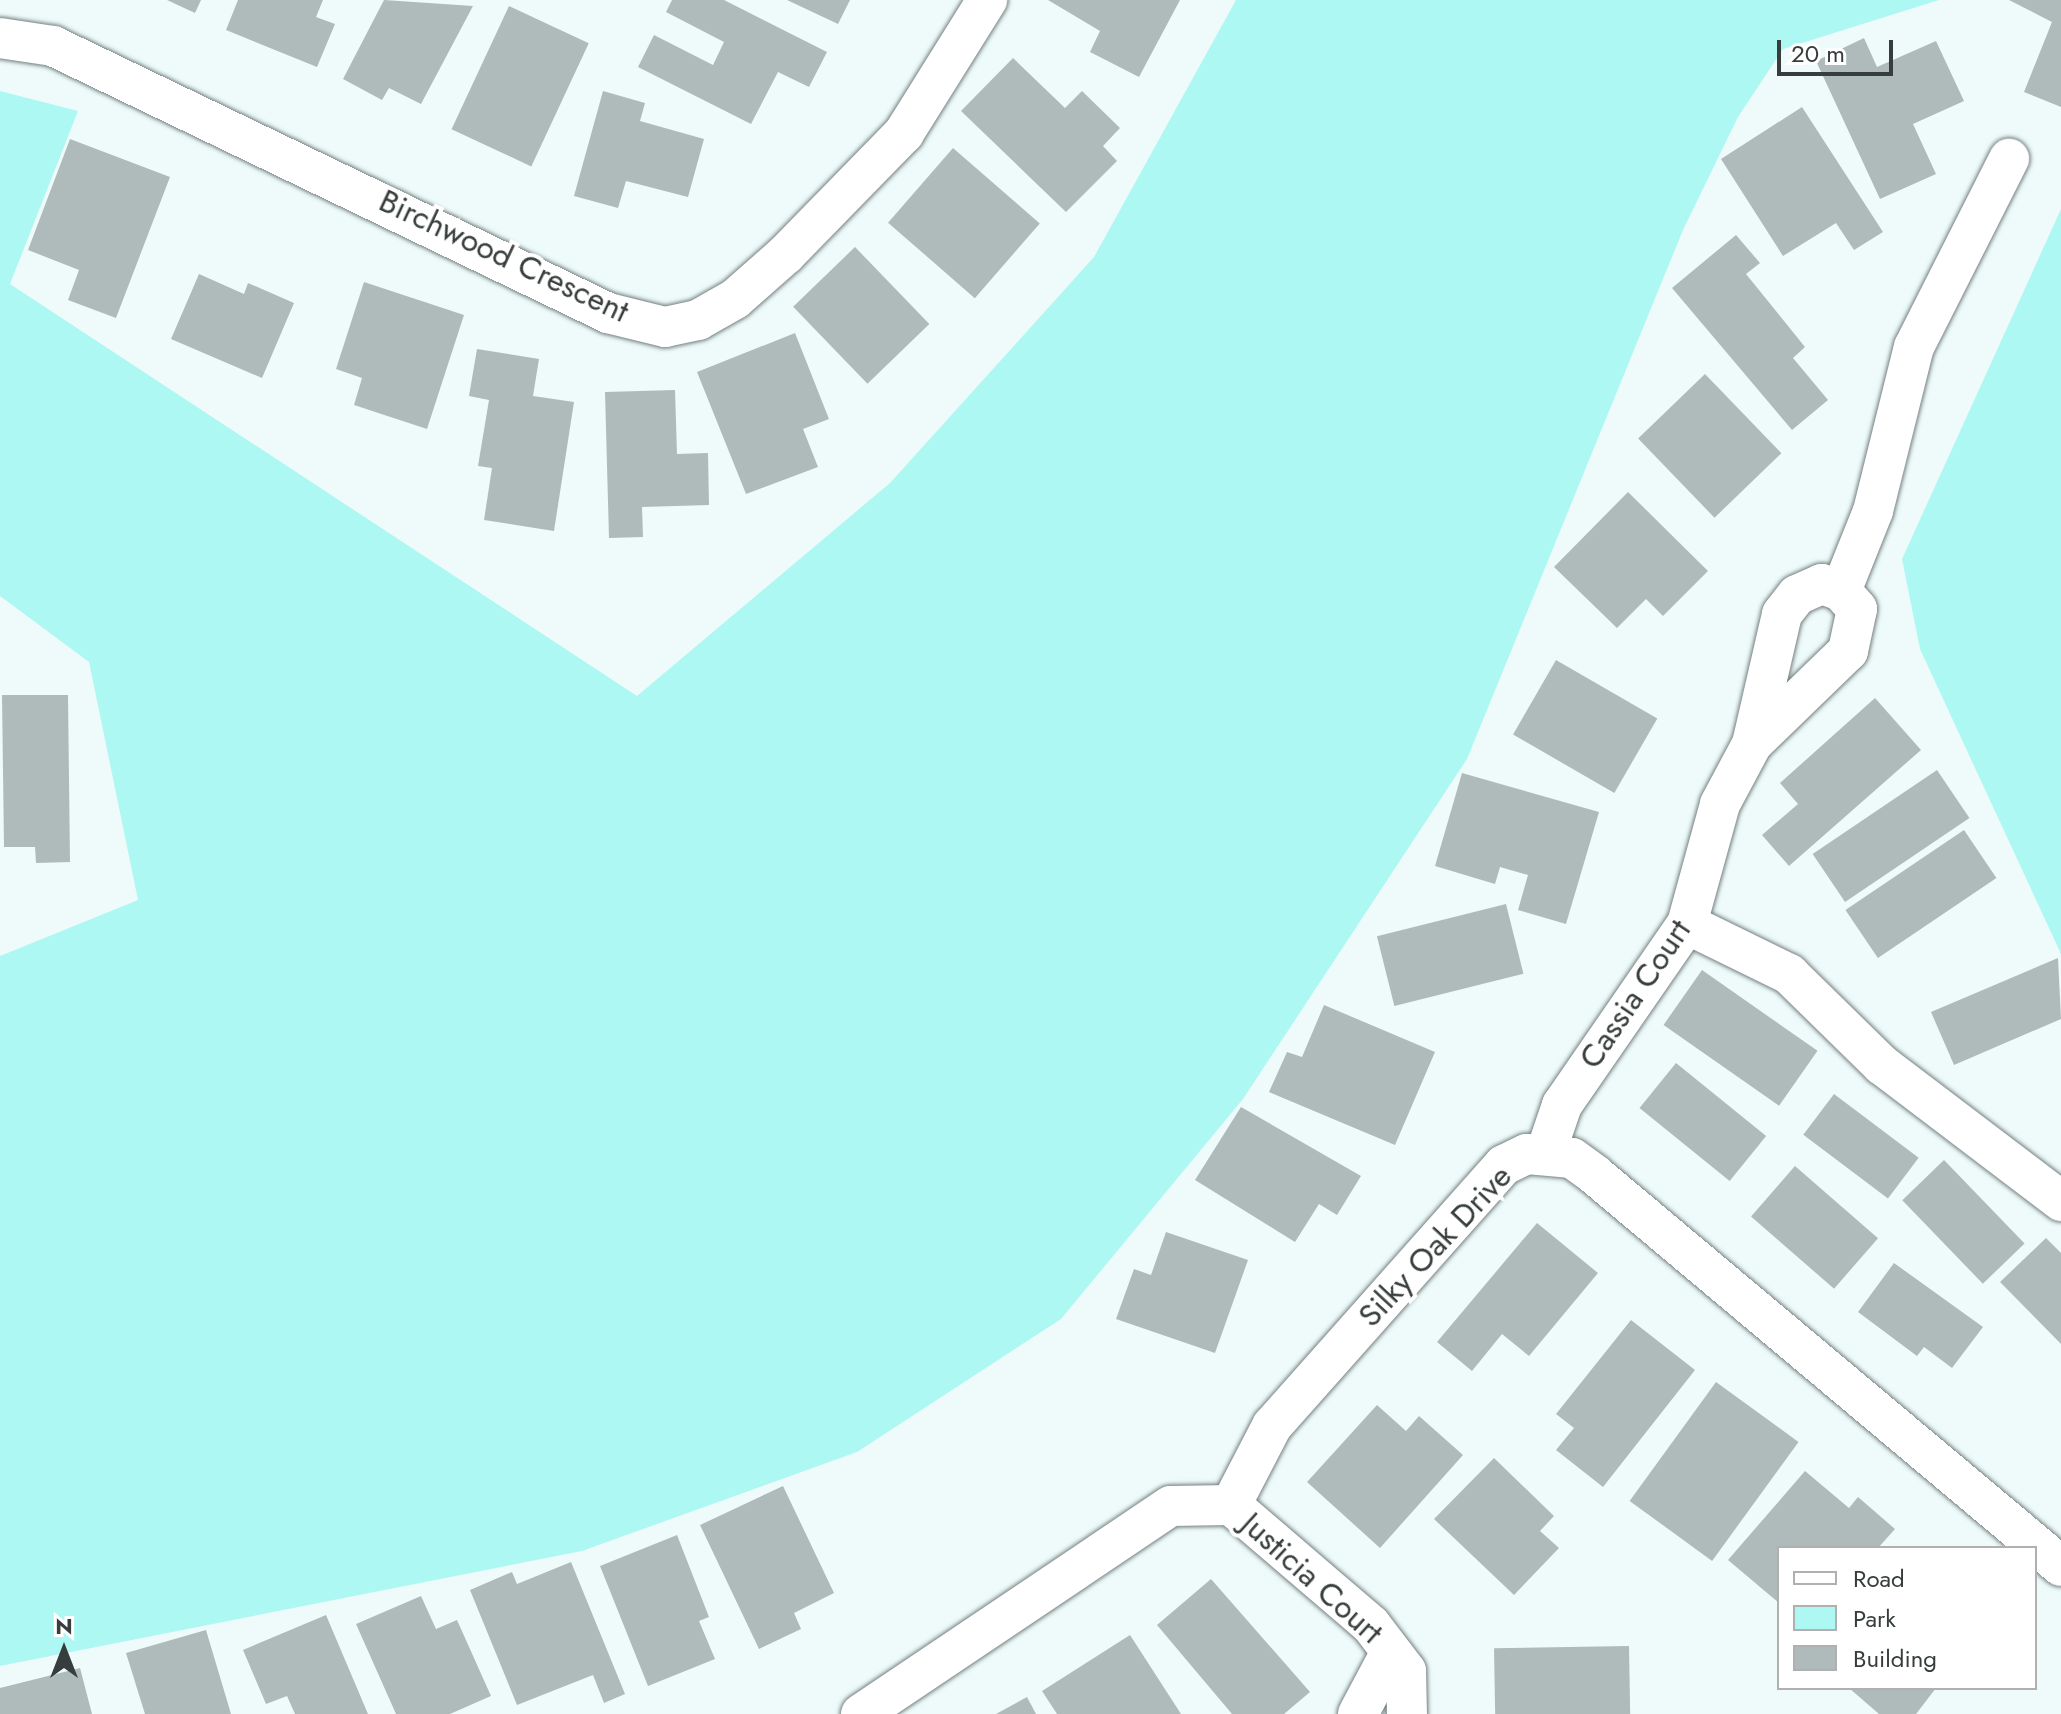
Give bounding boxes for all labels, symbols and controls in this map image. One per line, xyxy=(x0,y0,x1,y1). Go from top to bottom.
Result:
scale bar xyxy=(1781,24,1897,74)
text: 20 m xyxy=(1791,36,1845,71)
street label: Birchwood Crescent xyxy=(373,181,635,331)
street label: Cassia Court xyxy=(1571,912,1699,1076)
street label: Silky Oak Drive xyxy=(1350,1157,1520,1335)
street label: Justicia Court xyxy=(1233,1505,1391,1651)
legend xyxy=(1777,1546,2037,1690)
text: Road xyxy=(1853,1561,1905,1596)
text: Park xyxy=(1853,1601,1896,1636)
north arrow xyxy=(24,1610,104,1690)
text: N xyxy=(55,1610,73,1642)
text: Building xyxy=(1853,1641,1937,1676)

